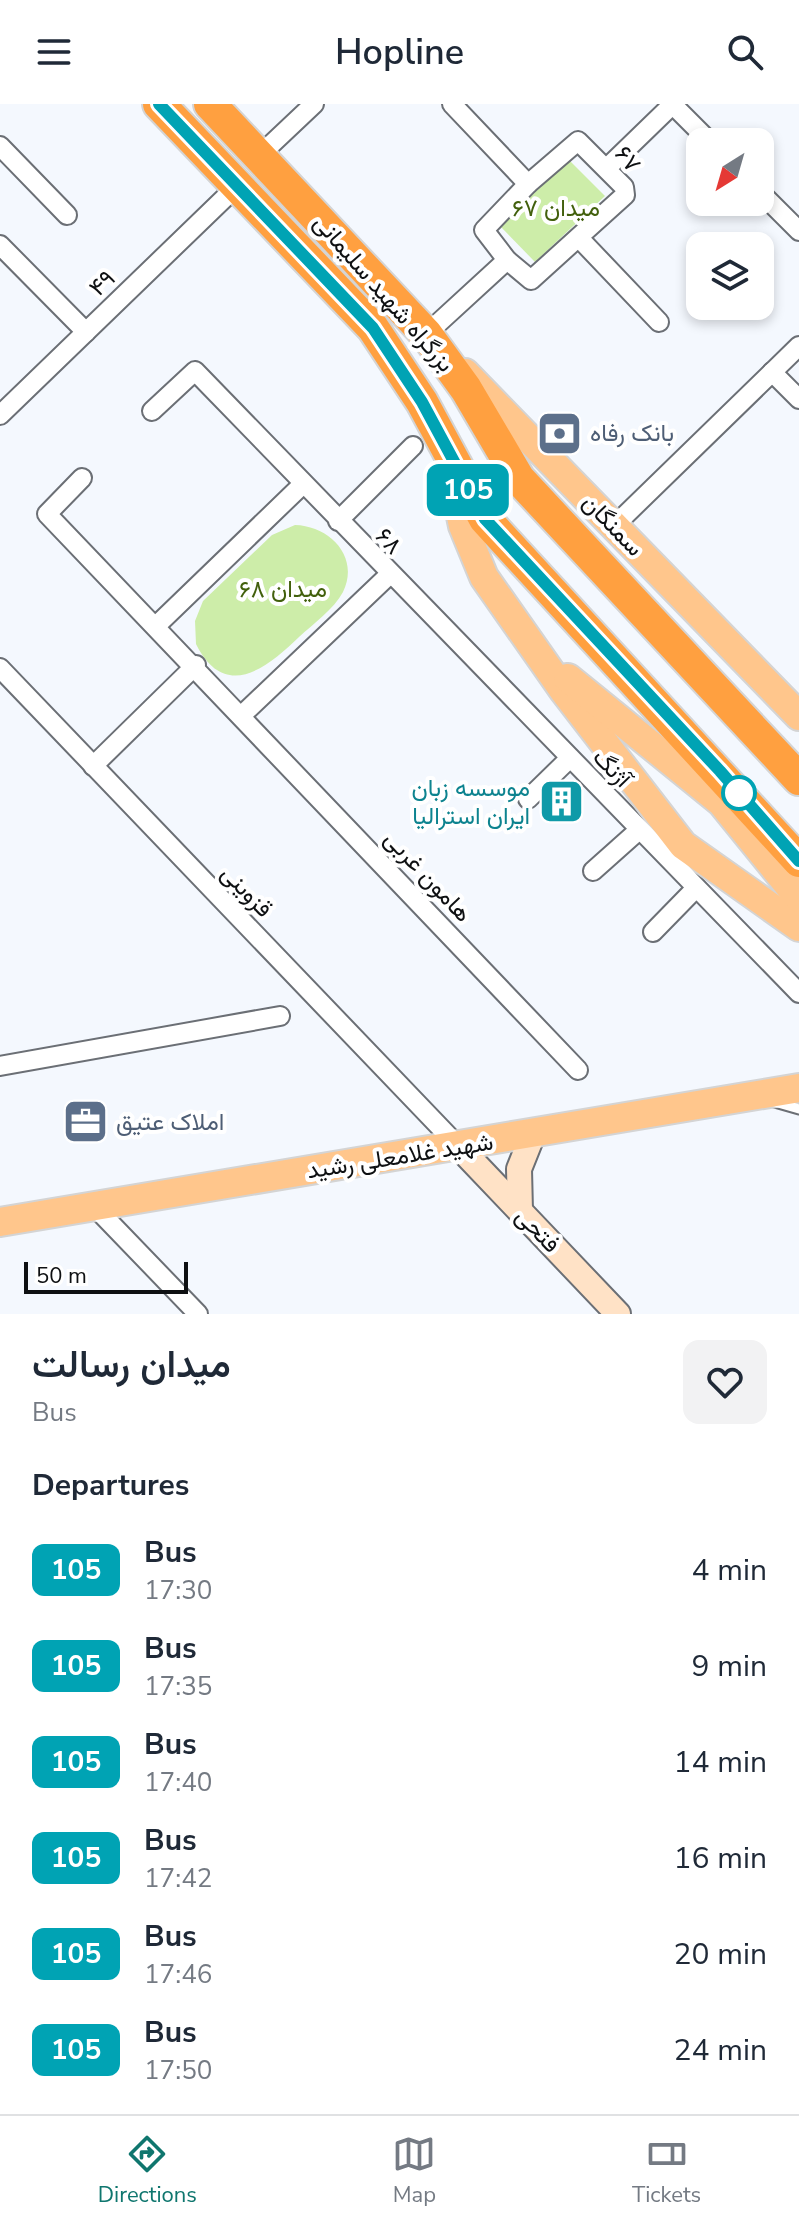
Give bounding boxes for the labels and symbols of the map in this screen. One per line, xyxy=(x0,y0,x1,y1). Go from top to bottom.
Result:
north arrow xyxy=(686,128,774,216)
street label: ۶۷ xyxy=(607,139,649,179)
park label: میدان ۶۷ xyxy=(512,192,600,224)
street label: بزرگراه شهید سلیمانی xyxy=(307,207,461,379)
street label: ۴۹ xyxy=(82,263,122,303)
bank icon: بانک رفاه xyxy=(535,409,583,457)
place label: بانک رفاه xyxy=(590,417,674,449)
line badge: 105 xyxy=(422,464,514,516)
street label: سمنگان xyxy=(575,487,651,563)
street label: ۶۸ xyxy=(368,521,410,561)
park label: میدان ۶۸ xyxy=(239,573,327,605)
street label: آژنگ xyxy=(586,742,640,796)
place label: موسسه زبان ایران استرالیا xyxy=(411,772,530,832)
unlabelled marker xyxy=(722,776,756,810)
building icon: موسسه زبان ایران استرالیا xyxy=(537,778,585,826)
street label: هامون غربی xyxy=(377,823,479,929)
street label: قزوینی xyxy=(214,858,280,924)
office icon: املاک عتیق xyxy=(61,1098,109,1146)
place label: املاک عتیق xyxy=(116,1106,224,1138)
street label: شهید غلامعلی رشید xyxy=(305,1125,495,1187)
street label: فتحی xyxy=(509,1200,567,1260)
scale bar xyxy=(24,1258,188,1294)

